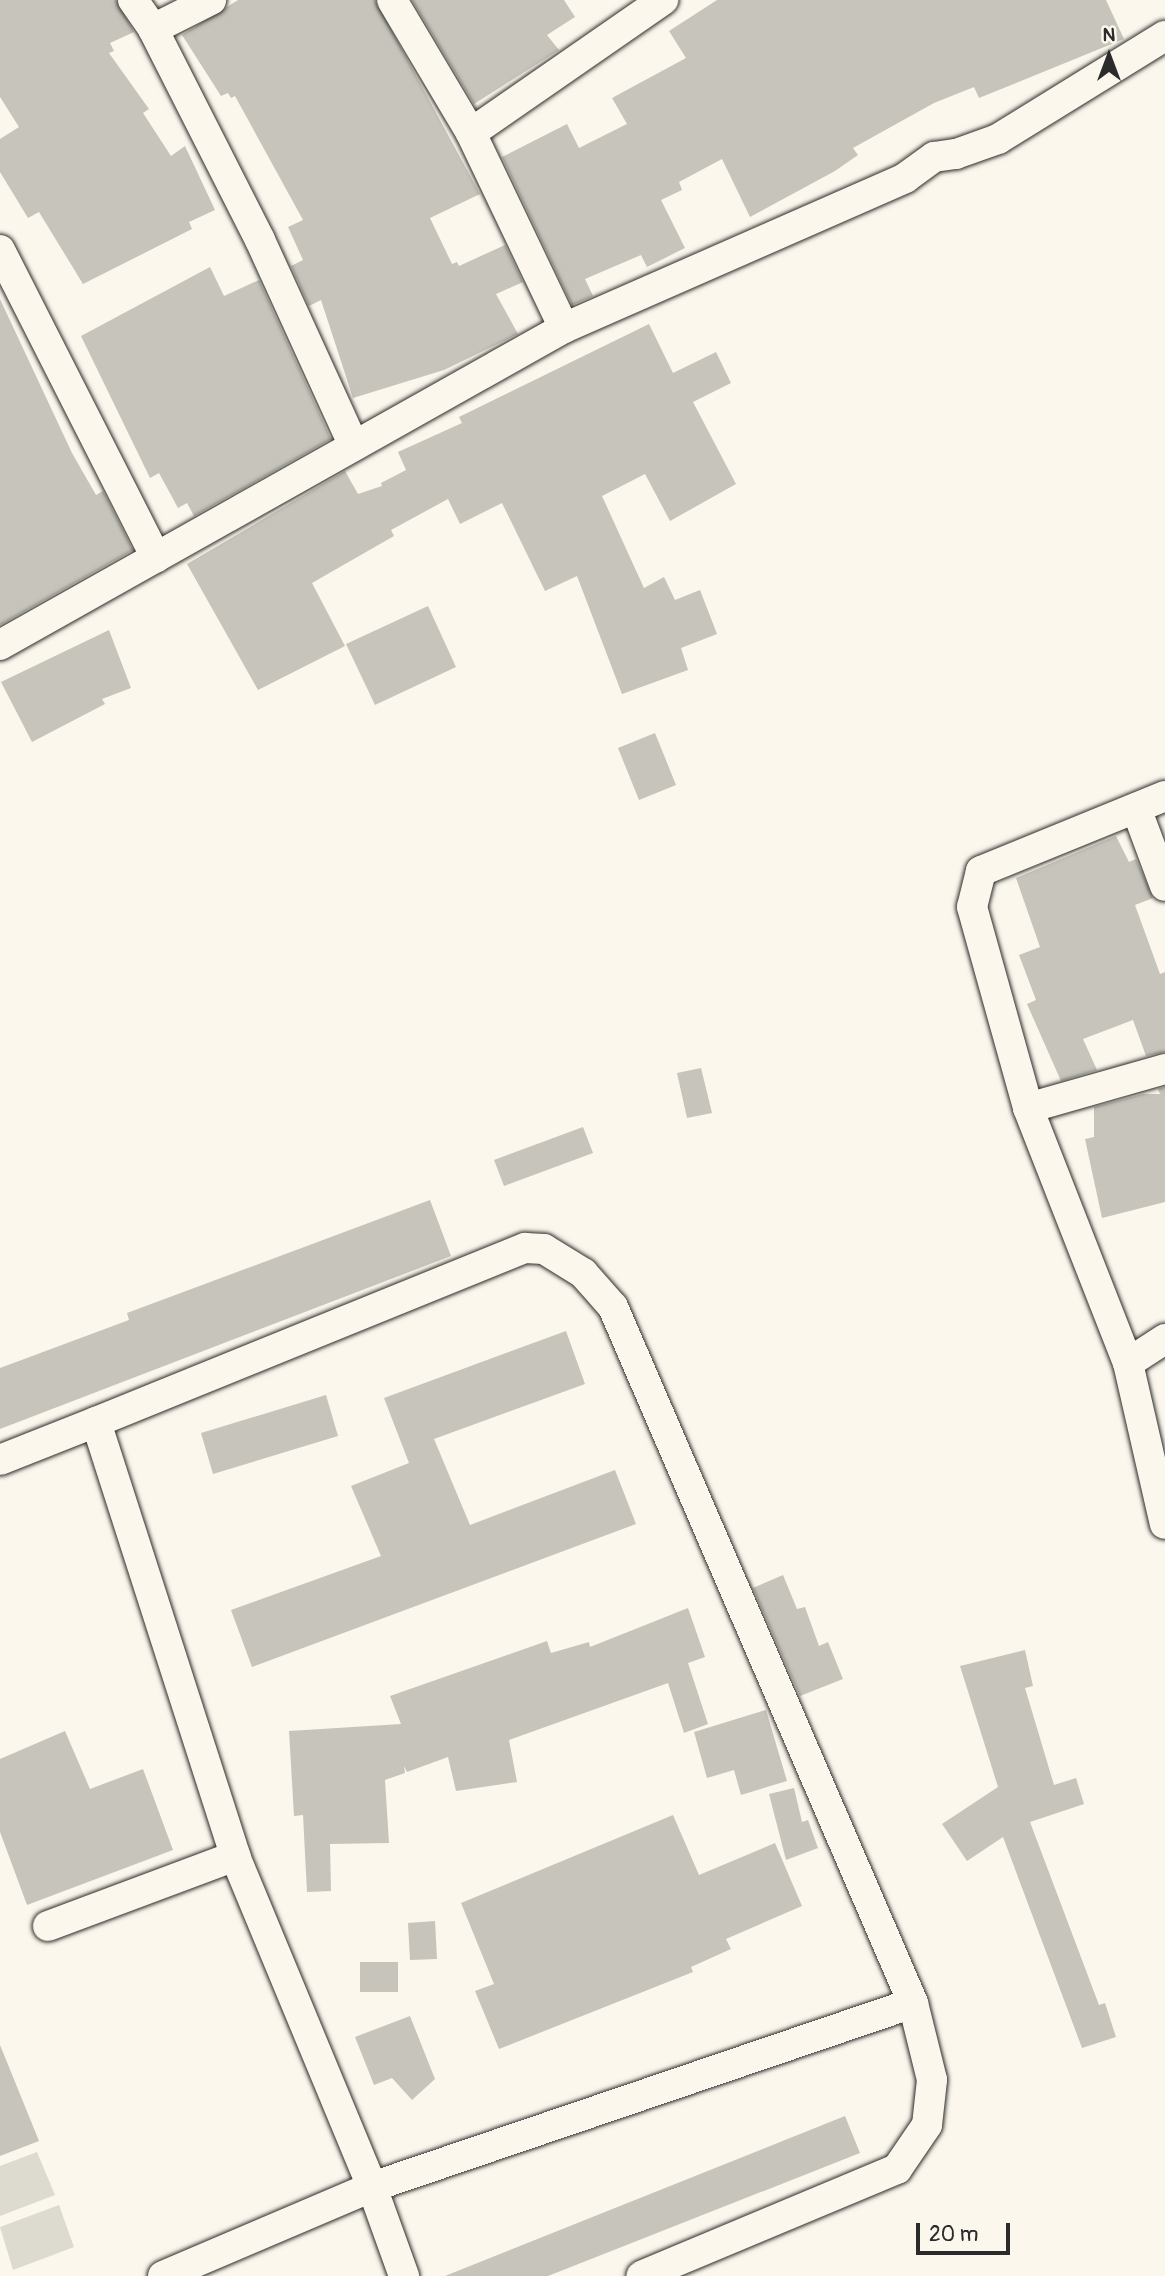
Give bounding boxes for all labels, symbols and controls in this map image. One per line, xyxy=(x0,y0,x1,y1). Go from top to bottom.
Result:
north arrow xyxy=(1074,21,1144,91)
text: N xyxy=(1103,23,1115,47)
scale bar xyxy=(920,2210,1014,2254)
text: 20 m xyxy=(929,2221,978,2248)

